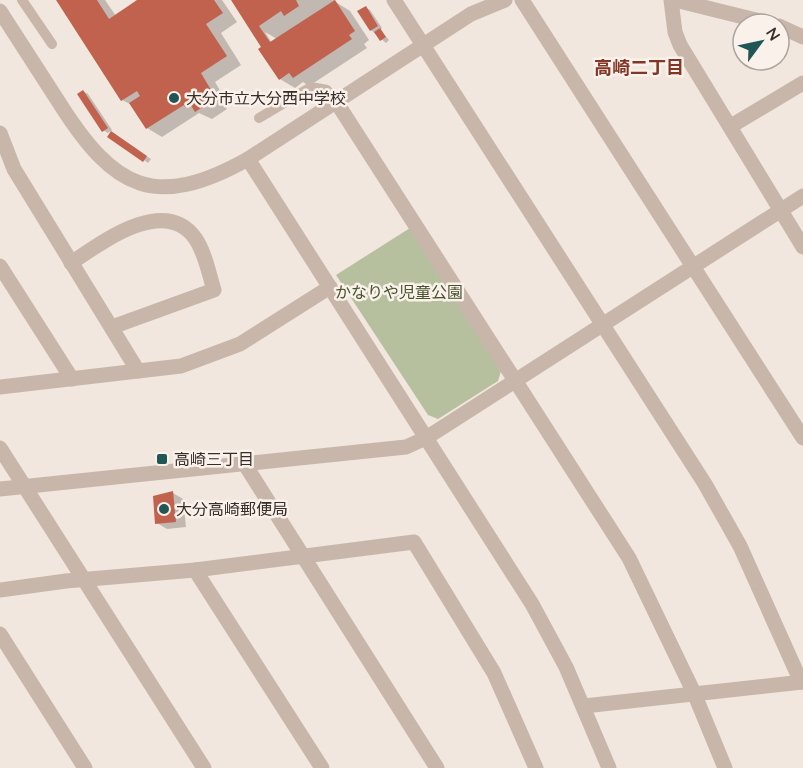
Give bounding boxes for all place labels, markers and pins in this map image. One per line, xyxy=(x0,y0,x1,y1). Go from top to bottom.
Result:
place label: 大分市立大分西中学校 xyxy=(186,88,346,108)
marker: 大分市立大分西中学校 xyxy=(167,91,181,105)
place label: 高崎三丁目 xyxy=(174,449,254,469)
marker: 高崎三丁目 xyxy=(155,452,169,466)
place label: 大分高崎郵便局 xyxy=(176,499,288,519)
marker: 大分高崎郵便局 xyxy=(157,502,171,516)

